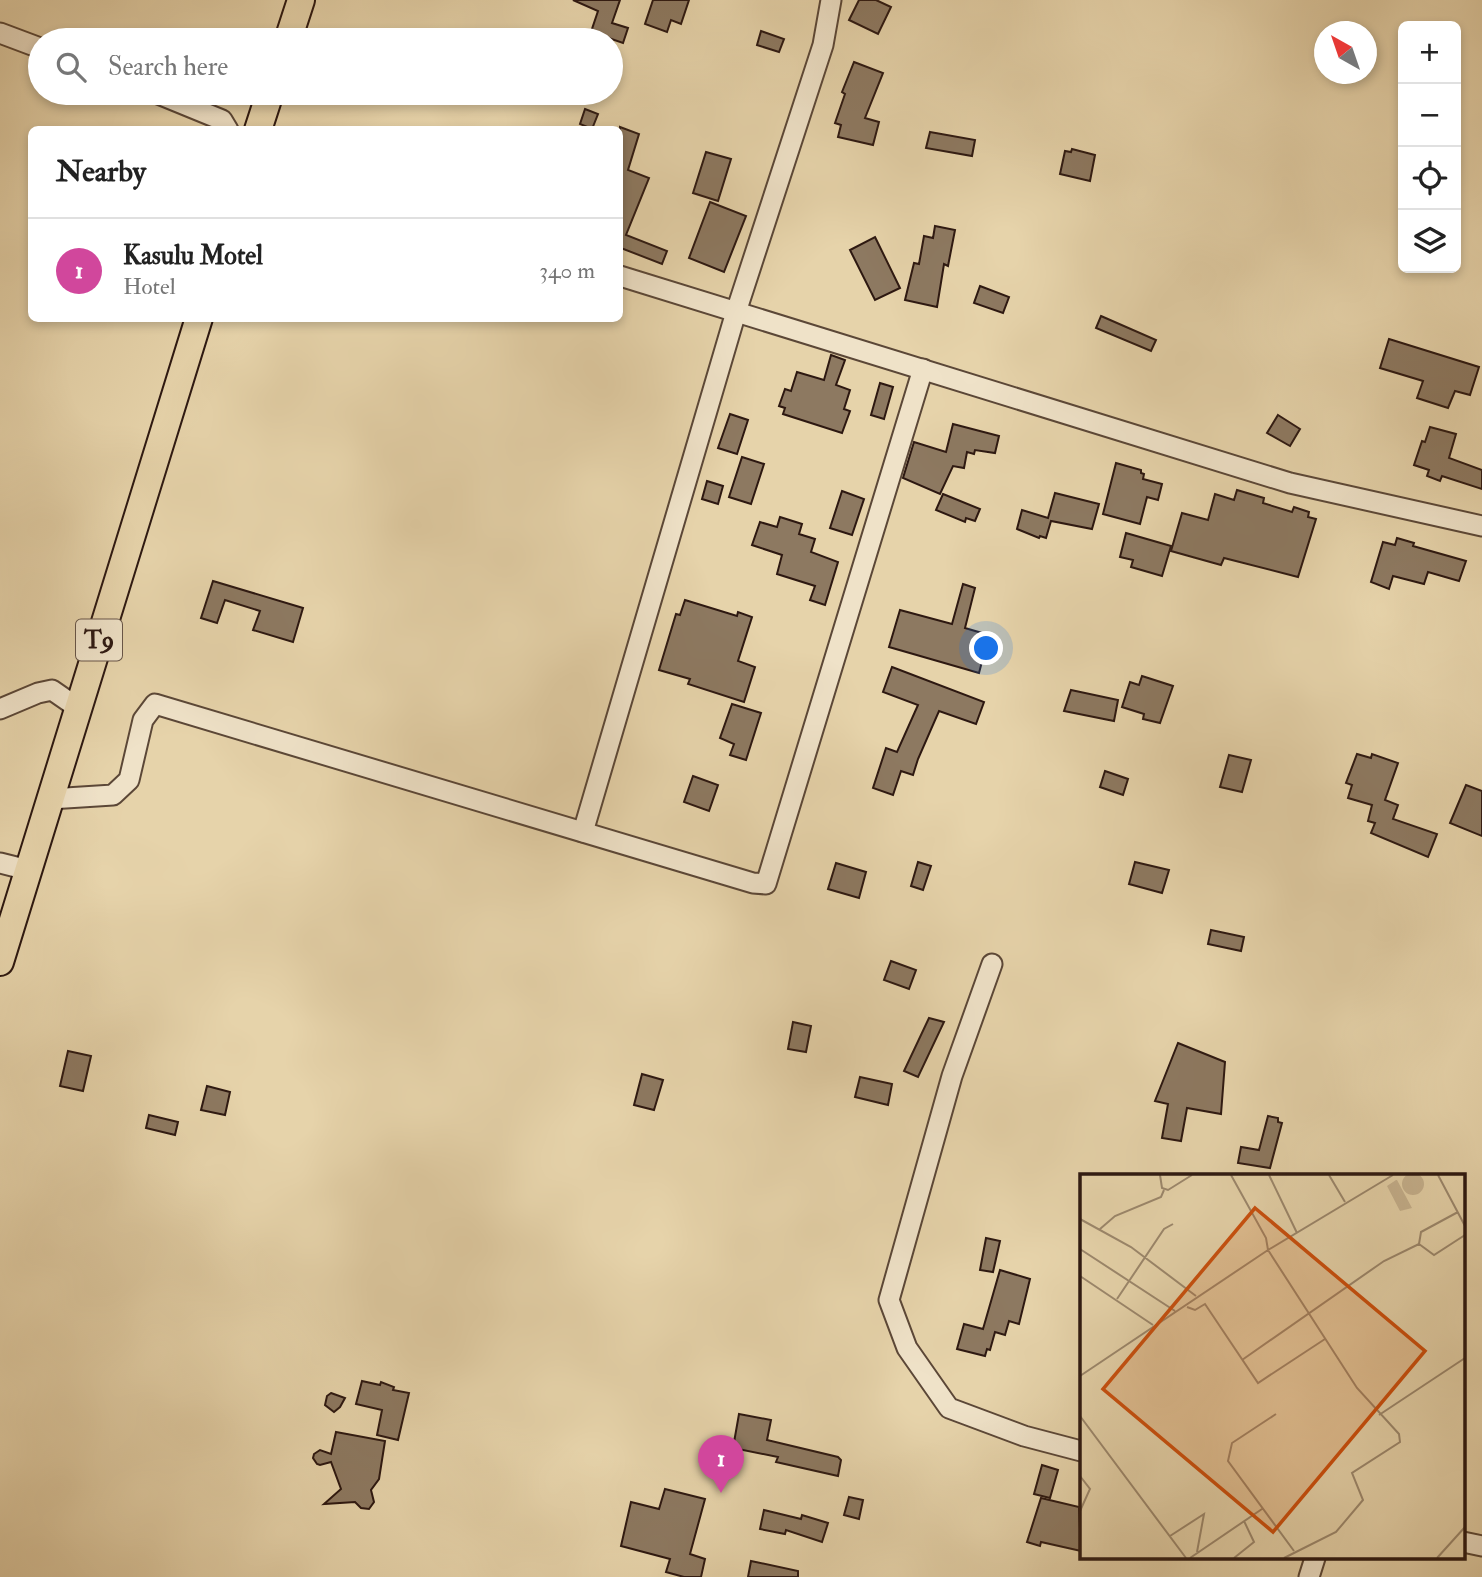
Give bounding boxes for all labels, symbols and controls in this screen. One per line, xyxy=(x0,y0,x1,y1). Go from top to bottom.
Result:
north arrow xyxy=(1314,21,1377,84)
map controls xyxy=(1398,21,1461,273)
button: + xyxy=(1398,21,1461,84)
search box xyxy=(28,28,623,105)
icon: search xyxy=(52,48,90,86)
text: Search here xyxy=(108,51,228,83)
button: − xyxy=(1398,84,1461,147)
button: locate xyxy=(1398,147,1461,210)
text: Nearby xyxy=(56,153,146,190)
button: layers xyxy=(1398,210,1461,273)
text: Kasulu Motel xyxy=(123,240,263,272)
text: 1 xyxy=(75,256,83,285)
text: 340 m xyxy=(539,256,595,285)
text: Hotel xyxy=(123,272,176,301)
road number: T9 xyxy=(76,620,122,660)
your location xyxy=(969,631,1003,665)
inset map xyxy=(1080,1174,1464,1560)
pin: 1 xyxy=(698,1435,744,1493)

